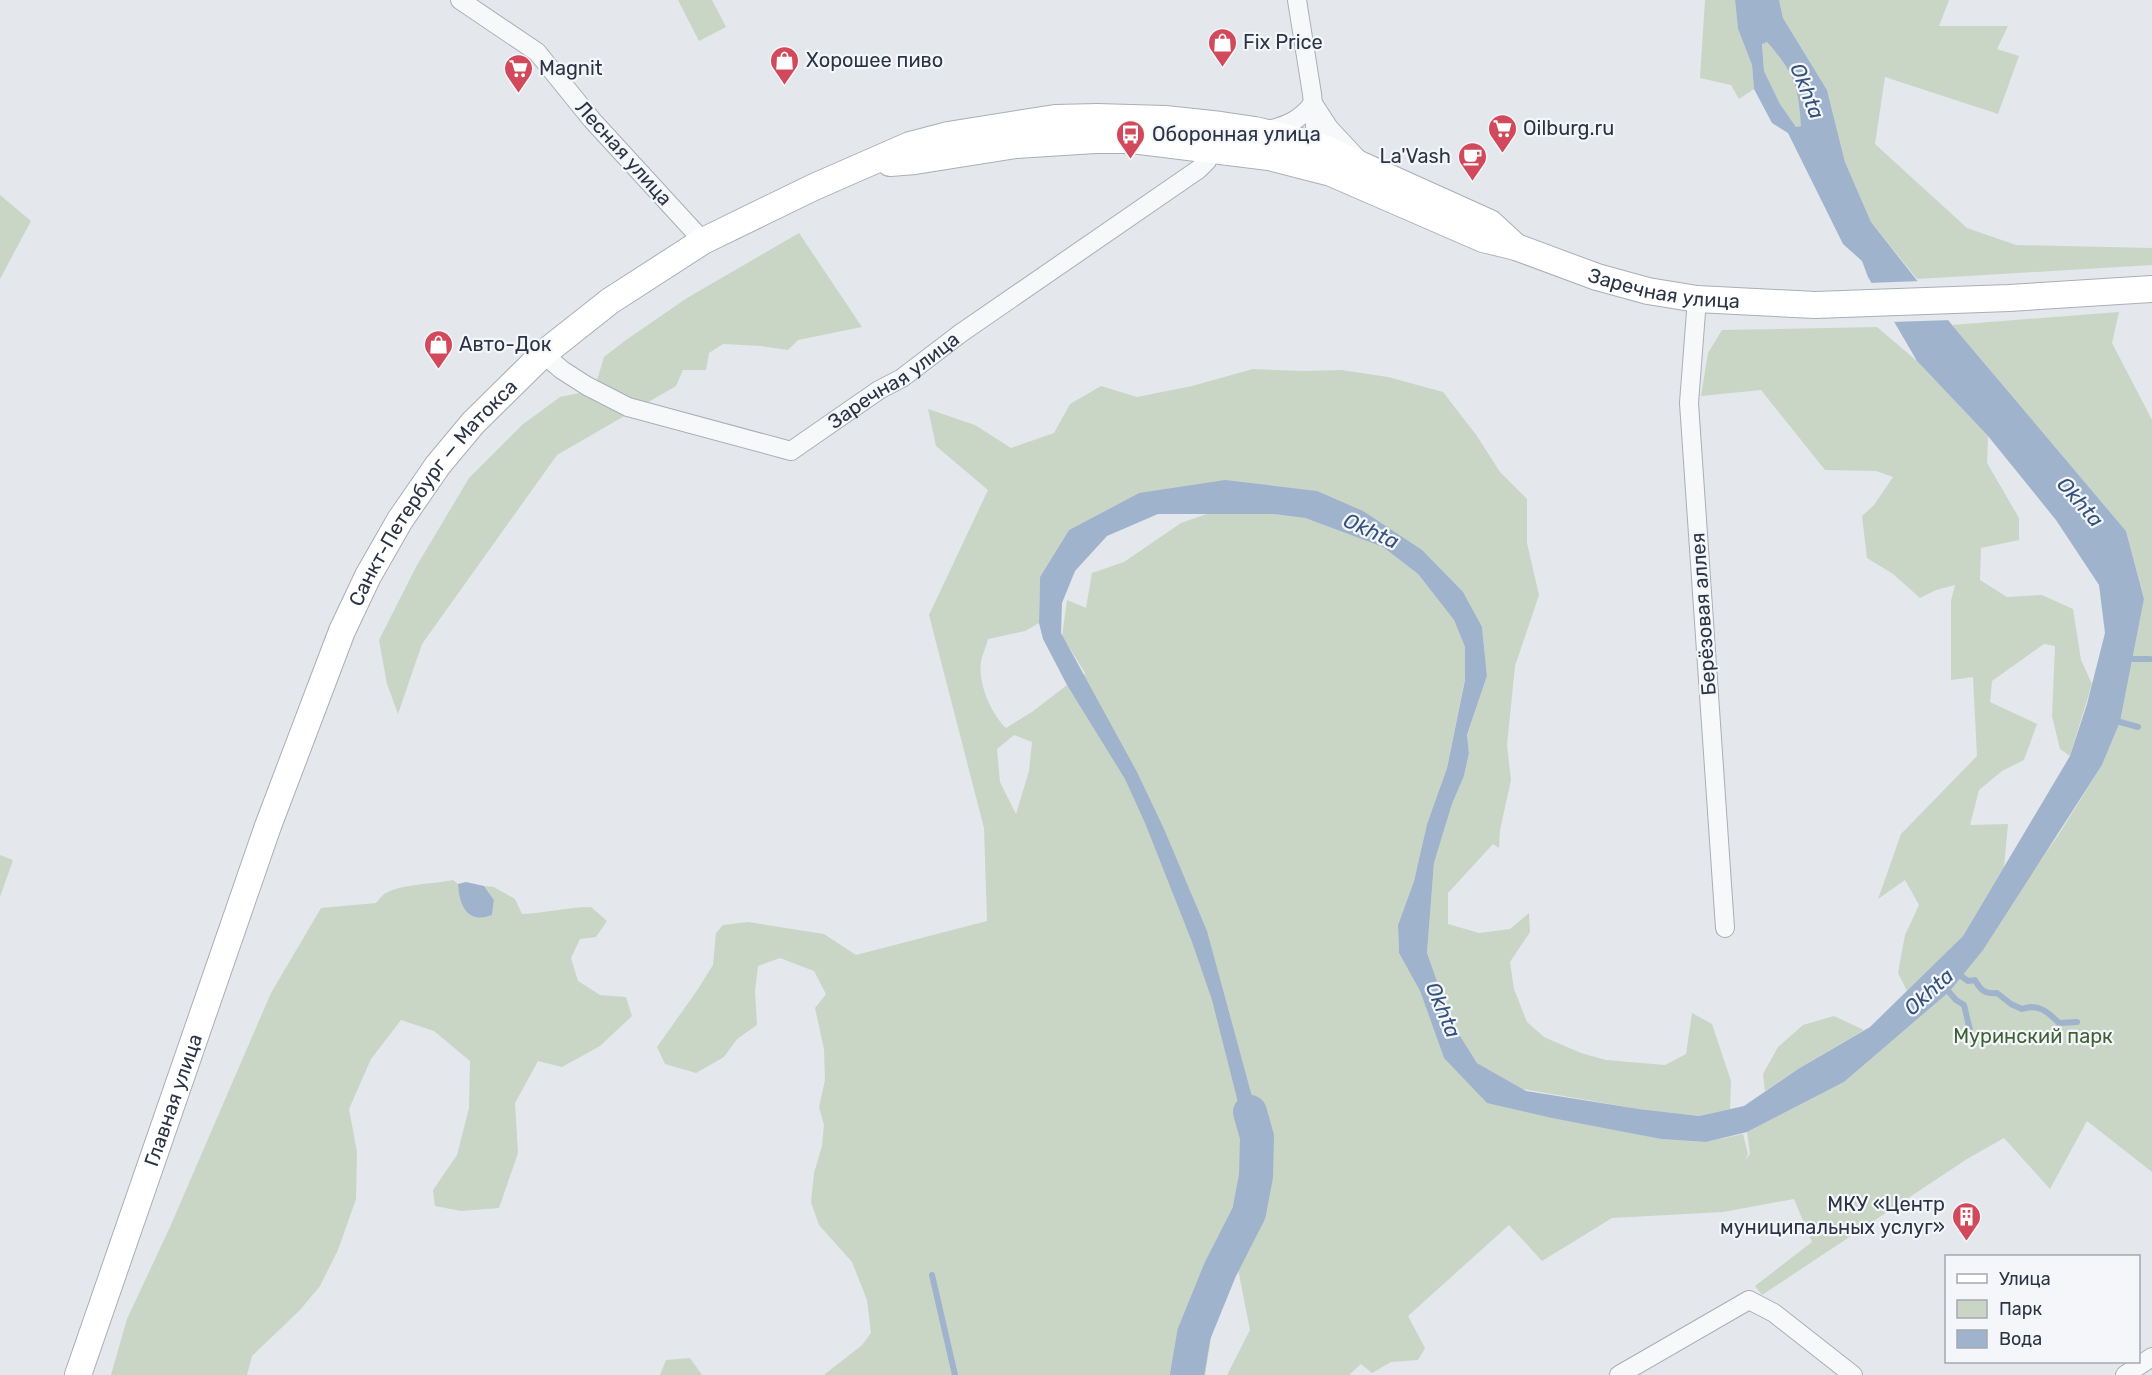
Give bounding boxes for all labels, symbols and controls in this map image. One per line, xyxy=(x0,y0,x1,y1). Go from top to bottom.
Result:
shop icon: Fix Price xyxy=(1206,26,1238,68)
place label: Fix Price xyxy=(1243,30,1323,54)
shop icon: Хорошее пиво xyxy=(769,44,801,86)
place label: Хорошее пиво xyxy=(806,48,943,72)
supermarket icon: Magnit xyxy=(502,52,534,94)
place label: Magnit xyxy=(539,56,603,80)
water label: Okhta xyxy=(1785,59,1830,122)
street label: Лесная улица xyxy=(571,96,677,210)
supermarket icon: Oilburg.ru xyxy=(1486,112,1518,154)
place label: Oilburg.ru xyxy=(1523,116,1614,140)
bus stop icon: Оборонная улица xyxy=(1115,118,1147,160)
place label: Оборонная улица xyxy=(1152,122,1321,146)
cafe icon: La'Vash xyxy=(1456,140,1488,182)
place label: La'Vash xyxy=(1379,144,1451,168)
street label: Заречная улица xyxy=(1585,263,1740,313)
street label: Заречная улица xyxy=(823,327,964,434)
shop icon: Авто-Док xyxy=(422,328,454,370)
place label: Авто-Док xyxy=(459,332,552,356)
street label: Санкт-Петербург — Матокса xyxy=(343,374,522,610)
water label: Okhta xyxy=(2052,472,2109,532)
water label: Okhta xyxy=(1340,507,1403,554)
street label: Берёзовая аллея xyxy=(1685,532,1721,696)
water label: Okhta xyxy=(1899,963,1959,1020)
water label: Okhta xyxy=(1421,978,1466,1041)
park label: Муринский парк xyxy=(1953,1024,2113,1048)
street label: Главная улица xyxy=(139,1031,207,1169)
place label: МКУ «Центр муниципальных услуг» xyxy=(1720,1192,1945,1239)
building icon: МКУ «Центр муниципальных услуг» xyxy=(1950,1200,1982,1242)
legend xyxy=(1945,1255,2140,1363)
text: Улица xyxy=(1999,1268,2051,1290)
text: Парк xyxy=(1999,1298,2043,1320)
text: Вода xyxy=(1999,1328,2042,1350)

